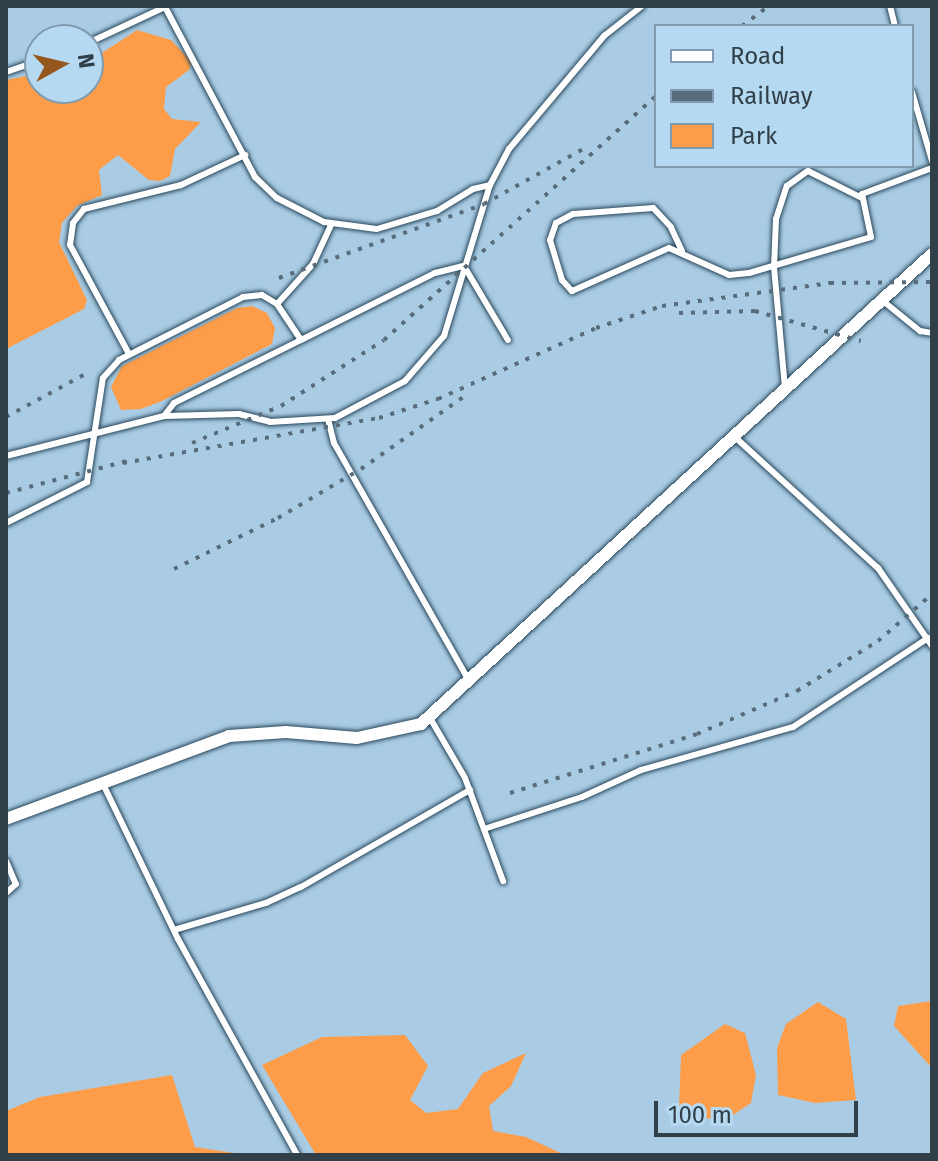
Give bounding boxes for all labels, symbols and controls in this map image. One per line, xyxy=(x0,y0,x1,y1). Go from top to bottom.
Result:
north arrow xyxy=(24,24,104,104)
legend xyxy=(654,24,914,168)
text: Road xyxy=(730,42,785,70)
text: N xyxy=(72,52,101,70)
text: Railway xyxy=(730,82,813,110)
text: Park xyxy=(730,122,777,150)
scale bar xyxy=(658,1085,862,1135)
text: 100 m xyxy=(668,1101,732,1129)

